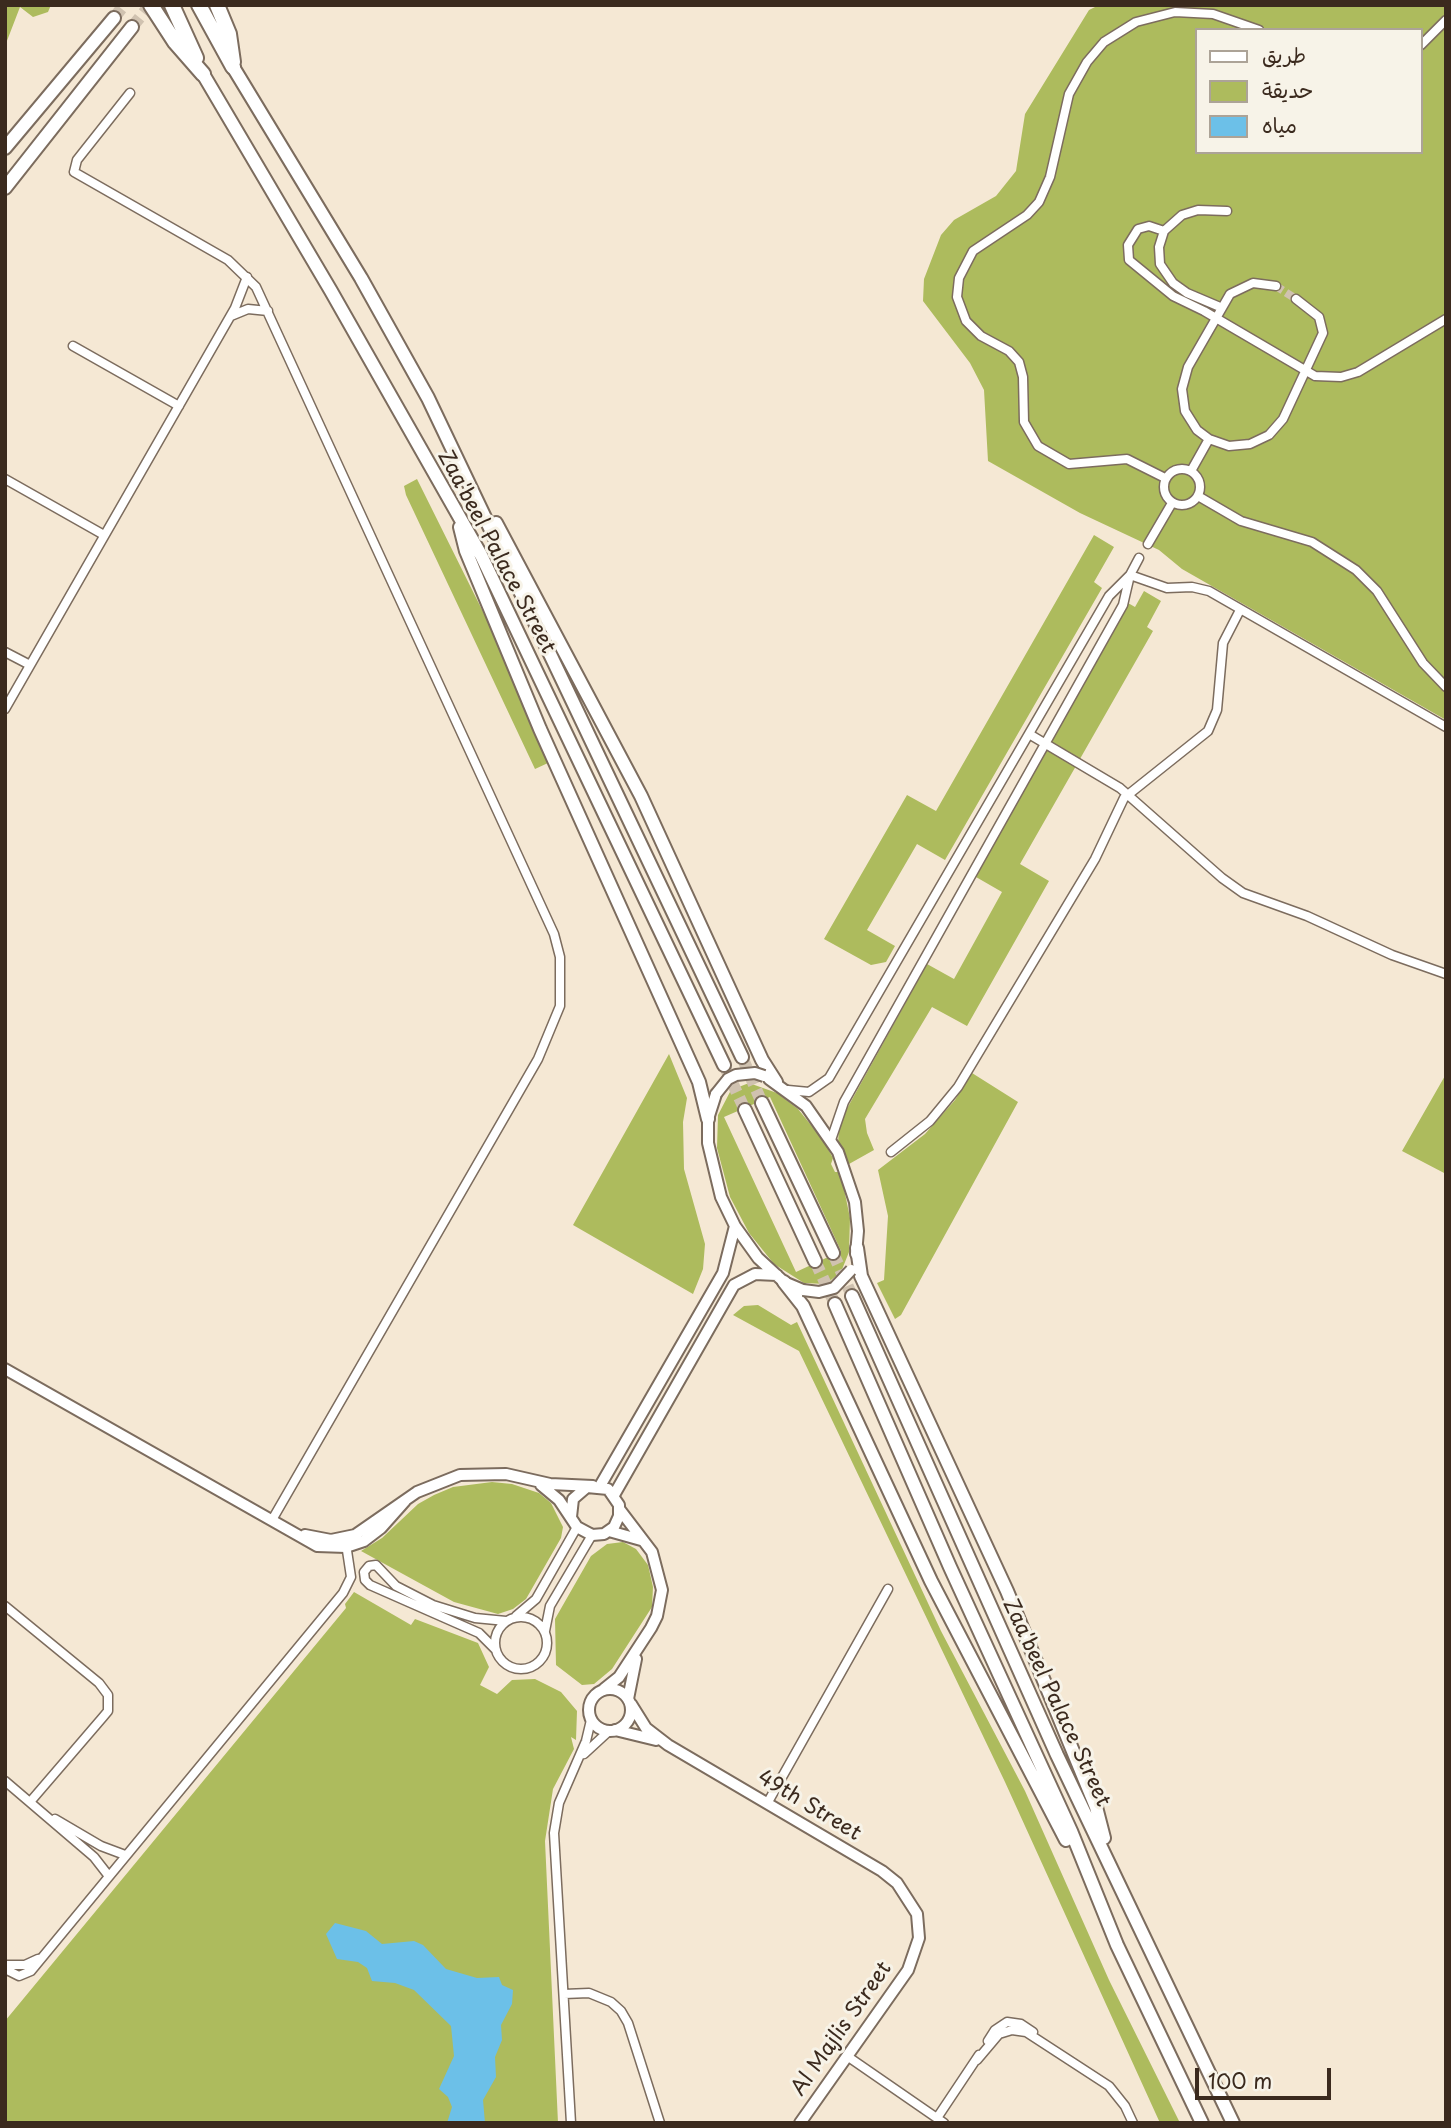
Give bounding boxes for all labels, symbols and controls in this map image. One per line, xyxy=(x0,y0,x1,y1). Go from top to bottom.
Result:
legend xyxy=(1196,28,1423,154)
text: طريق xyxy=(1262,38,1306,70)
text: حديقة xyxy=(1262,73,1313,105)
text: مياه xyxy=(1262,108,1297,140)
street label: Zaa'beel Palace Street xyxy=(432,446,560,658)
street label: Zaa'beel Palace Street xyxy=(997,1595,1115,1811)
street label: 49th Street xyxy=(753,1765,865,1847)
street label: Al Majlis Street xyxy=(786,1957,898,2101)
scale bar xyxy=(1199,2054,1336,2098)
text: 100 m xyxy=(1208,2064,1272,2096)

